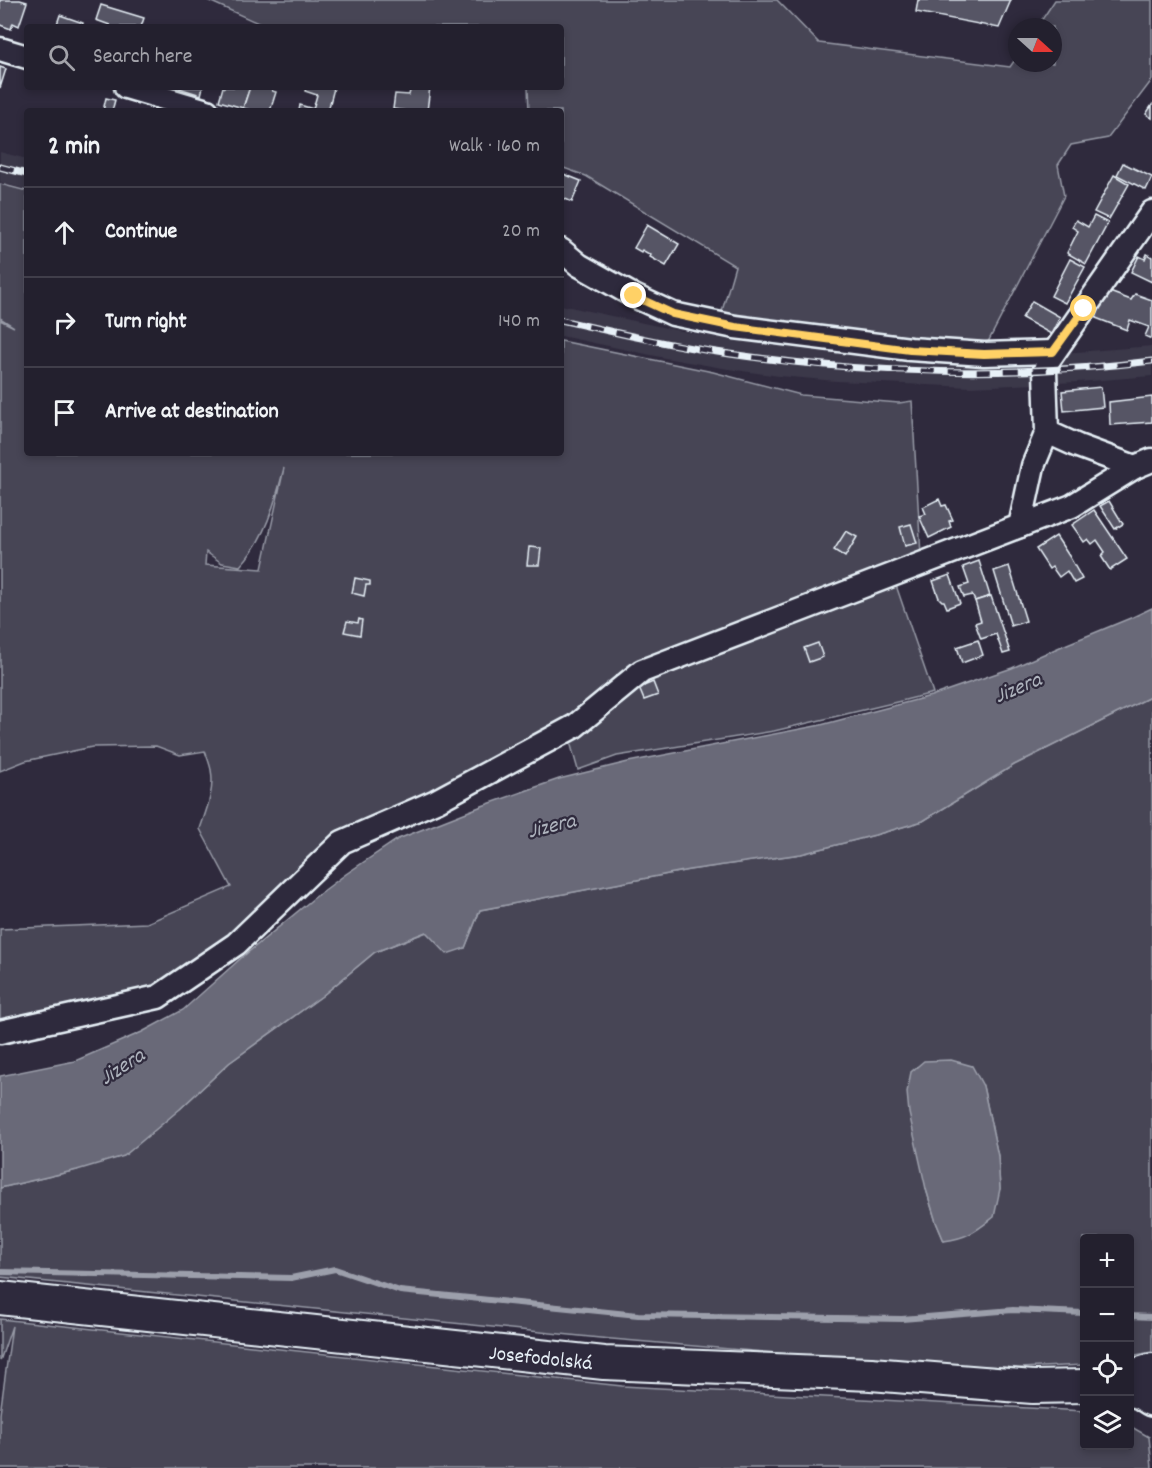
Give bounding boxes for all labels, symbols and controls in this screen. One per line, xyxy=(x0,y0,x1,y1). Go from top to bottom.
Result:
north arrow xyxy=(1008,18,1062,72)
search box xyxy=(24,24,564,90)
icon: search xyxy=(45,41,78,74)
text: Search here xyxy=(93,42,192,73)
text: 2 min xyxy=(48,129,100,166)
text: Walk · 160 m xyxy=(449,133,540,161)
icon: ahead xyxy=(48,216,81,249)
text: Continue xyxy=(105,217,177,248)
text: 20 m xyxy=(502,218,540,246)
route end xyxy=(620,282,646,308)
route start xyxy=(1070,295,1096,321)
icon: right xyxy=(48,306,81,339)
text: Turn right xyxy=(105,307,187,338)
text: 140 m xyxy=(498,308,540,336)
icon: arrive xyxy=(48,396,81,429)
text: Arrive at destination xyxy=(105,397,279,428)
water label: Jizera xyxy=(990,665,1048,713)
water label: Jizera xyxy=(525,806,581,848)
water label: Jizera xyxy=(94,1041,153,1094)
map controls xyxy=(1080,1234,1134,1450)
button: + xyxy=(1080,1234,1134,1288)
button: − xyxy=(1080,1288,1134,1342)
street label: Josefodolská xyxy=(487,1340,594,1380)
button: locate xyxy=(1080,1342,1134,1396)
button: layers xyxy=(1080,1396,1134,1450)

